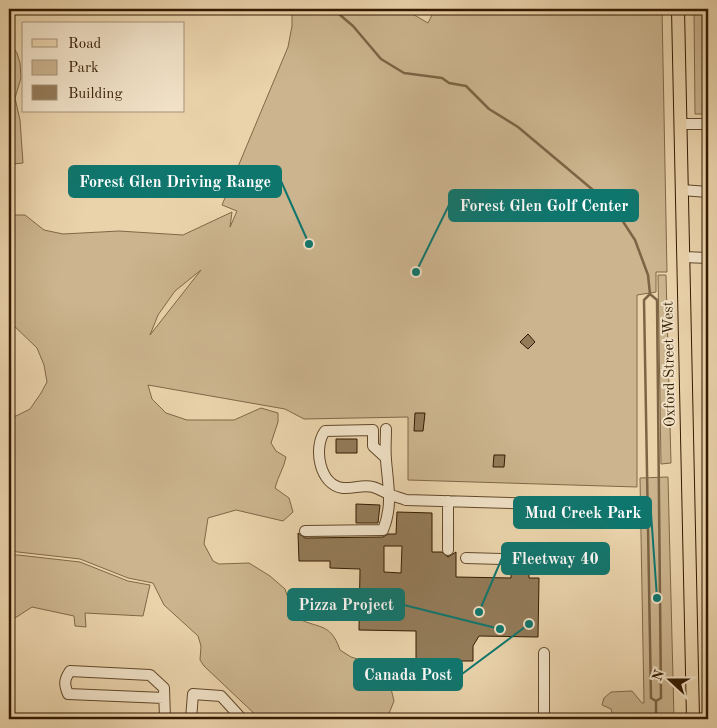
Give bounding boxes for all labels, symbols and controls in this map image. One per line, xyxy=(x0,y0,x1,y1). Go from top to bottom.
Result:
legend xyxy=(22,22,185,112)
text: Road xyxy=(68,37,102,52)
text: Park xyxy=(68,61,99,76)
text: Building xyxy=(68,87,123,102)
callout: Forest Glen Driving Range xyxy=(69,166,281,197)
text: Forest Glen Driving Range xyxy=(79,175,271,191)
callout: Forest Glen Golf Center xyxy=(449,190,638,221)
text: Forest Glen Golf Center xyxy=(459,199,629,215)
street label: Oxford Street West xyxy=(661,301,679,427)
callout: Mud Creek Park xyxy=(514,497,651,528)
text: Mud Creek Park xyxy=(525,506,641,522)
callout: Fleetway 40 xyxy=(502,543,609,574)
text: Fleetway 40 xyxy=(511,552,599,568)
callout: Pizza Project xyxy=(288,589,404,620)
text: Pizza Project xyxy=(298,598,394,614)
north arrow xyxy=(644,656,694,706)
callout: Canada Post xyxy=(354,659,462,690)
text: Canada Post xyxy=(364,668,452,684)
text: N xyxy=(650,668,667,683)

